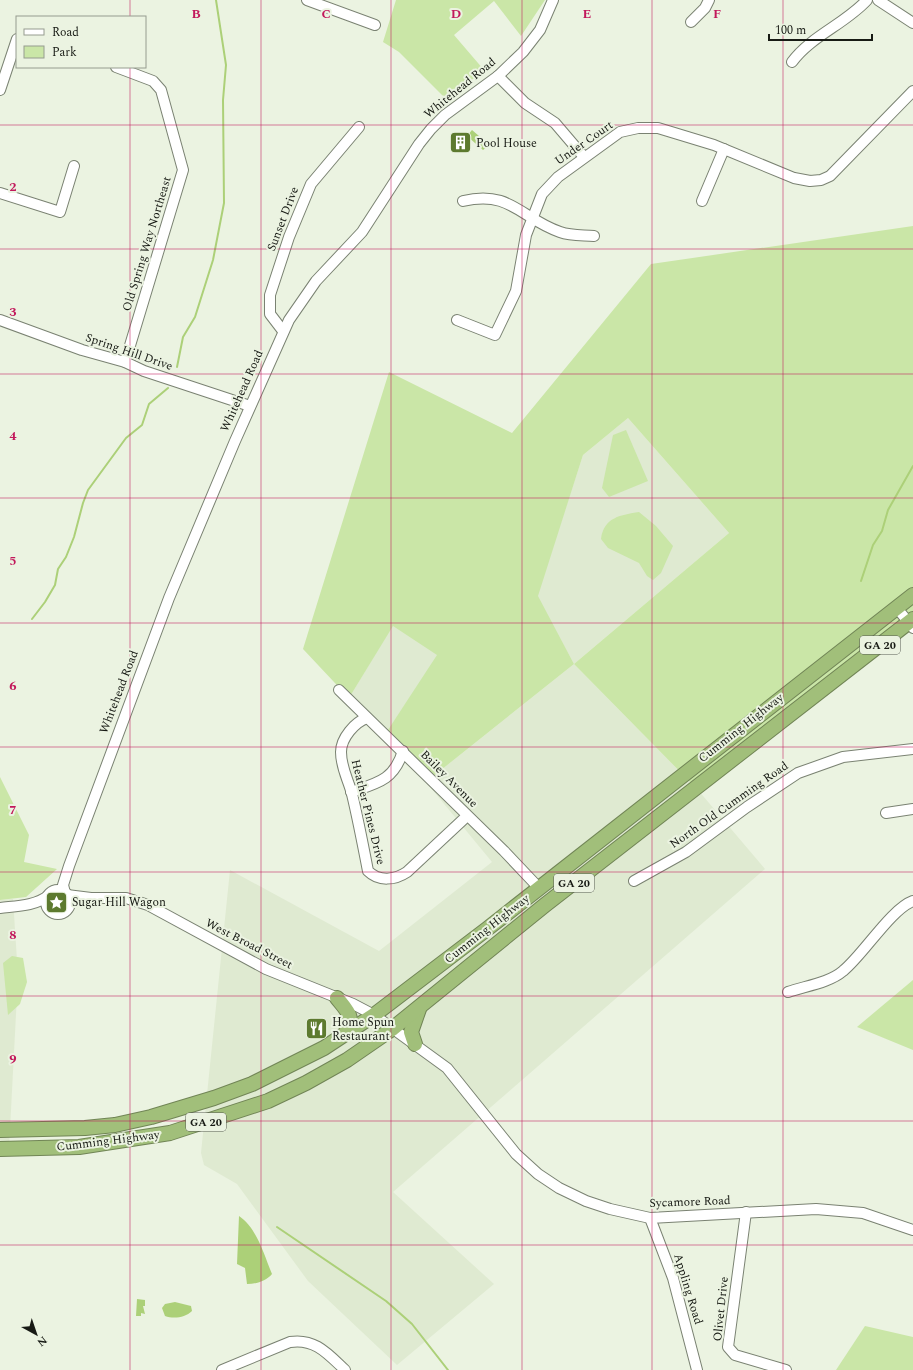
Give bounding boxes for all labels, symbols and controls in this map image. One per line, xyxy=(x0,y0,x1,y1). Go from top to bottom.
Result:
text: B xyxy=(191,4,201,24)
text: C xyxy=(321,4,331,24)
text: D xyxy=(451,4,461,24)
text: E xyxy=(583,4,592,24)
text: F xyxy=(713,4,721,24)
legend xyxy=(16,16,146,68)
scale bar xyxy=(769,16,872,42)
text: 100 m xyxy=(775,21,806,40)
text: Road xyxy=(52,23,79,42)
text: Park xyxy=(52,43,77,62)
street label: Whitehead Road xyxy=(420,53,500,123)
street label: Under Court xyxy=(551,116,617,170)
building icon: Pool House xyxy=(448,130,474,156)
place label: Pool House xyxy=(476,134,537,153)
street label: Old Spring Way Northeast xyxy=(117,174,177,314)
text: 2 xyxy=(9,177,17,197)
street label: Sunset Drive xyxy=(262,184,304,254)
text: 3 xyxy=(9,302,17,322)
street label: Spring Hill Drive xyxy=(83,328,175,376)
street label: Whitehead Road xyxy=(215,347,269,435)
text: 4 xyxy=(9,426,17,446)
text: 5 xyxy=(9,551,17,571)
road number: GA 20 xyxy=(860,636,900,654)
street label: Whitehead Road xyxy=(94,647,144,736)
text: 6 xyxy=(9,676,17,696)
street label: Cumming Highway xyxy=(694,688,789,767)
street label: Bailey Avenue xyxy=(416,746,482,812)
street label: Heather Pines Drive xyxy=(346,757,390,867)
street label: North Old Cumming Road xyxy=(666,757,793,853)
text: 7 xyxy=(9,800,17,820)
road number: GA 20 xyxy=(554,874,594,892)
place icon: Sugar Hill Wagon xyxy=(44,889,70,915)
street label: Cumming Highway xyxy=(440,889,535,968)
place label: Sugar Hill Wagon xyxy=(72,893,166,912)
street label: West Broad Street xyxy=(202,914,296,974)
text: 8 xyxy=(9,925,17,945)
place label: Home Spun Restaurant xyxy=(332,1013,394,1046)
restaurant icon: Home Spun Restaurant xyxy=(304,1016,330,1042)
text: 9 xyxy=(9,1049,17,1069)
road number: GA 20 xyxy=(186,1113,226,1131)
street label: Cumming Highway xyxy=(55,1125,162,1157)
street label: Sycamore Road xyxy=(649,1191,731,1213)
street label: Appling Road xyxy=(668,1251,708,1327)
street label: Olivet Drive xyxy=(708,1275,734,1342)
north arrow xyxy=(16,1314,56,1354)
text: N xyxy=(33,1332,51,1351)

